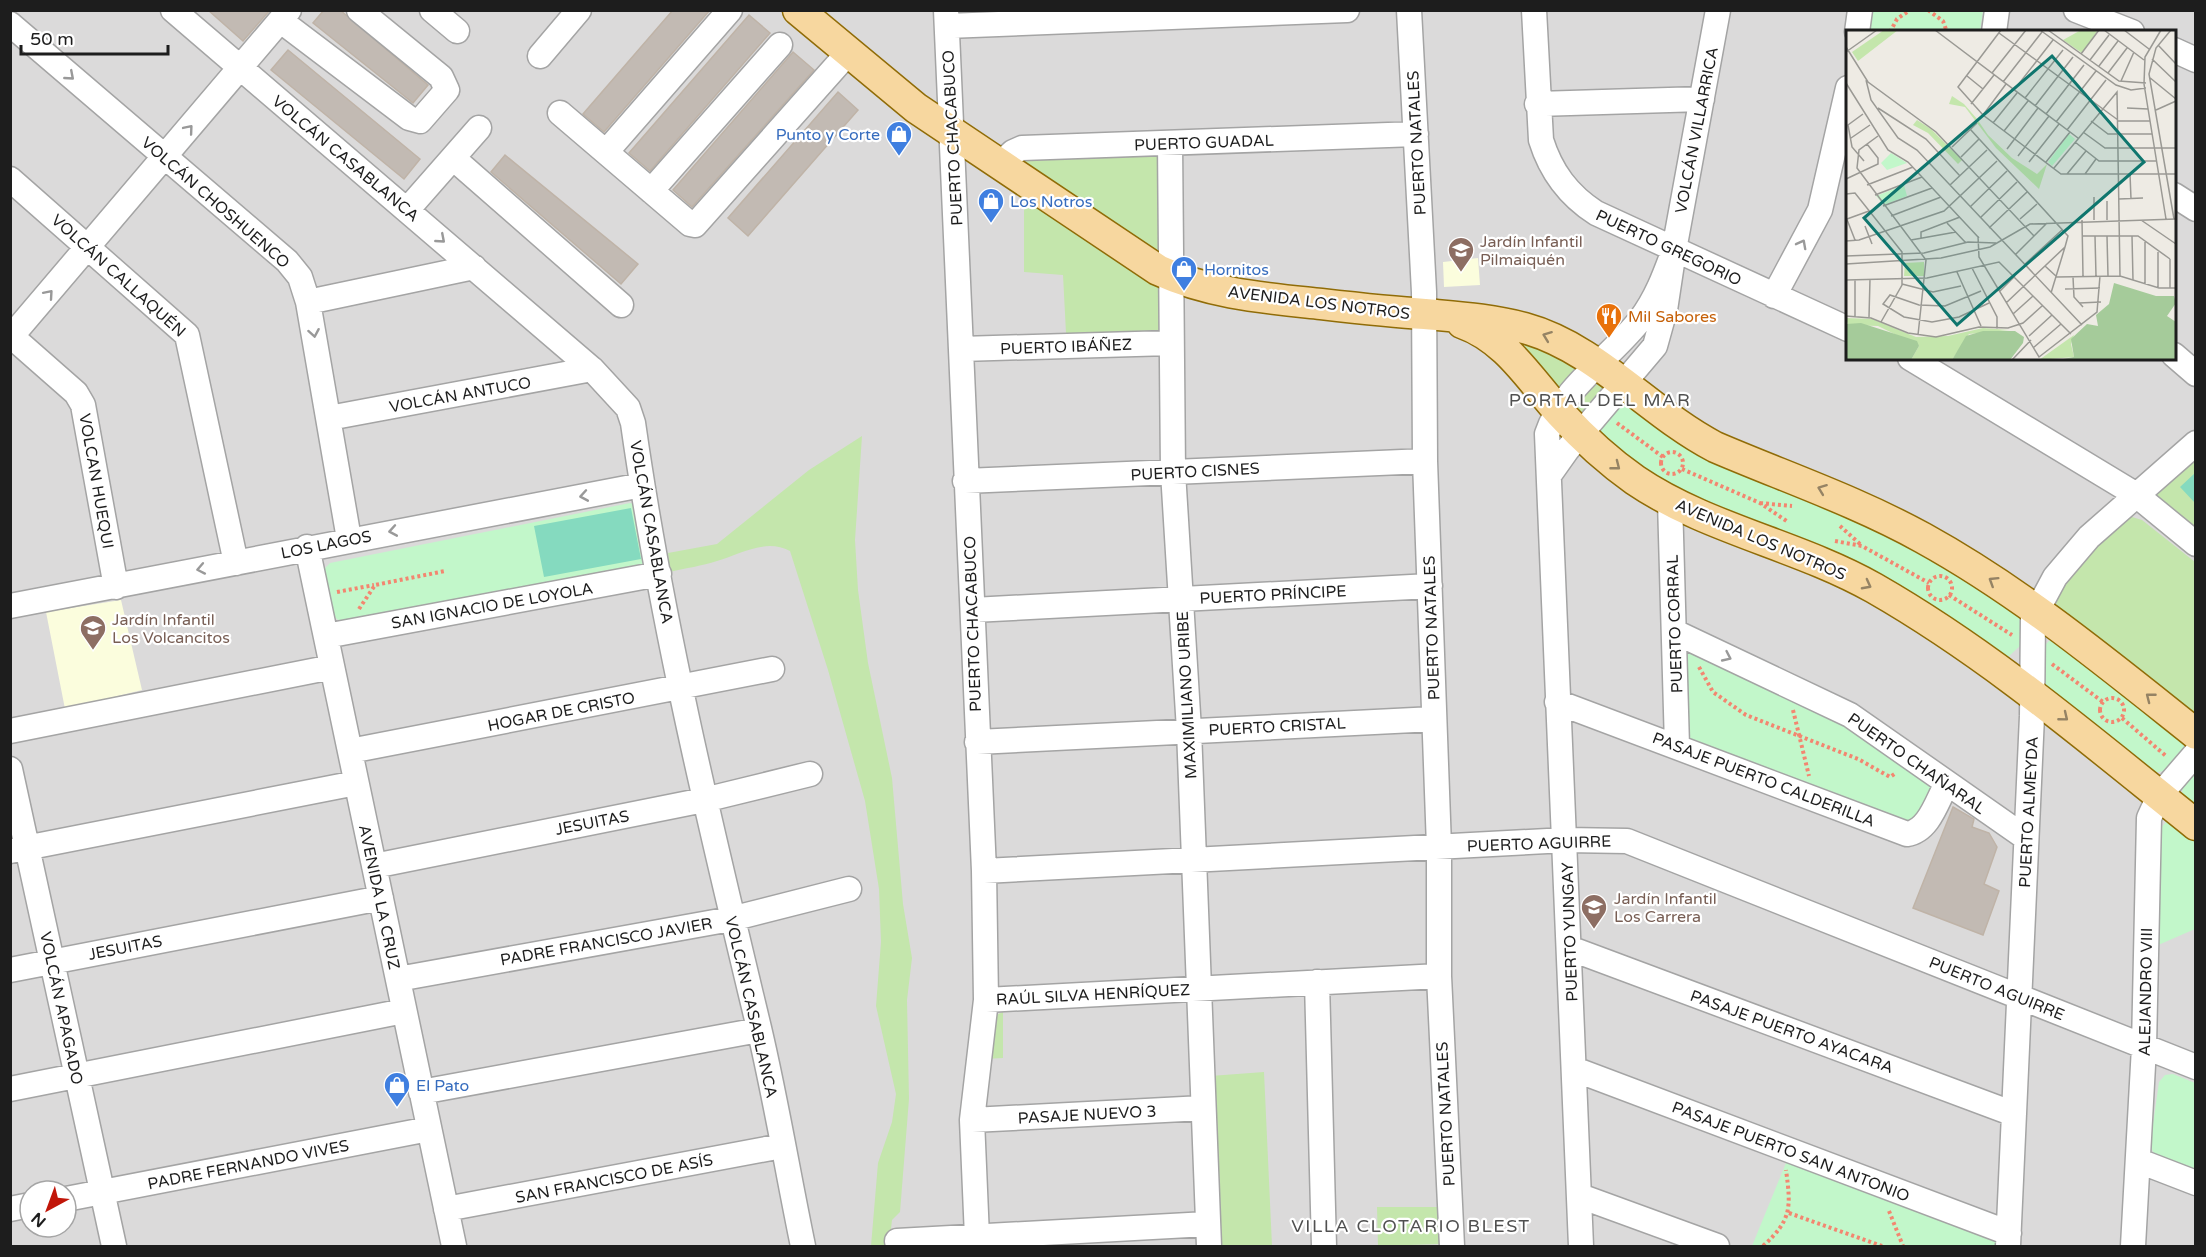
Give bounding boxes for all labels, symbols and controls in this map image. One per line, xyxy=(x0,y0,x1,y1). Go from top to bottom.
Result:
scale bar xyxy=(21,18,168,56)
text: 50 m xyxy=(30,28,74,50)
inset map xyxy=(1846,30,2176,360)
street label: VOLCÁN VILLARRICA xyxy=(1671,45,1723,215)
street label: PUERTO CHACABUCO xyxy=(938,50,968,226)
one-way arrow xyxy=(64,69,74,80)
street label: PUERTO NATALES xyxy=(1403,70,1431,216)
street label: VOLCÁN CASABLANCA xyxy=(268,91,423,226)
shop icon: Punto y Corte xyxy=(884,119,914,157)
one-way arrow xyxy=(182,125,193,136)
place label: Punto y Corte xyxy=(776,125,880,145)
street label: PUERTO GUADAL xyxy=(1134,131,1274,155)
street label: VOLCÁN CHOSHUENCO xyxy=(137,133,294,273)
shop icon: Los Notros xyxy=(976,186,1006,224)
place label: Los Notros xyxy=(1010,192,1092,212)
street label: PUERTO GREGORIO xyxy=(1592,205,1745,290)
street label: VOLCÁN CALLAQUÉN xyxy=(47,210,190,341)
one-way arrow xyxy=(434,232,445,243)
place label: Jardín Infantil Pilmaiquén xyxy=(1480,232,1583,270)
school or university icon: Jardín Infantil Pilmaiquén xyxy=(1446,235,1476,273)
one-way arrow xyxy=(1795,240,1806,250)
shop icon: Hornitos xyxy=(1169,254,1199,292)
place label: Hornitos xyxy=(1204,260,1269,280)
street label: AVENIDA LOS NOTROS xyxy=(1227,282,1411,324)
one-way arrow xyxy=(42,290,53,301)
restaurant icon: Mil Sabores xyxy=(1594,301,1624,339)
place label: Mil Sabores xyxy=(1628,307,1717,327)
one-way arrow xyxy=(307,328,319,337)
one-way arrow xyxy=(1542,330,1553,343)
street label: PUERTO IBÁÑEZ xyxy=(1000,335,1132,359)
street label: VOLCÁN ANTUCO xyxy=(388,373,533,417)
district label: PORTAL DEL MAR xyxy=(1509,389,1691,411)
street label: VOLCAN HUEQUI xyxy=(74,412,118,550)
street label: VOLCÁN CASABLANCA xyxy=(625,439,677,625)
one-way arrow xyxy=(1610,458,1621,469)
street label: PUERTO CISNES xyxy=(1130,459,1260,485)
one-way arrow xyxy=(1817,484,1827,497)
one-way arrow xyxy=(580,489,590,502)
street label: AVENIDA LOS NOTROS xyxy=(1672,495,1849,585)
one-way arrow xyxy=(388,524,398,537)
street label: LOS LAGOS xyxy=(279,526,373,564)
street label: PUERTO CHACABUCO xyxy=(960,536,986,712)
street label: PUERTO CORRAL xyxy=(1663,554,1687,694)
street label: PUERTO NATALES xyxy=(1419,555,1445,701)
one-way arrow xyxy=(197,562,207,575)
one-way arrow xyxy=(1989,577,1999,589)
street label: SAN IGNACIO DE LOYOLA xyxy=(390,578,595,634)
one-way arrow xyxy=(1861,578,1872,589)
street label: PUERTO PRÍNCIPE xyxy=(1199,581,1347,609)
place label: Jardín Infantil Los Volcancitos xyxy=(112,610,230,648)
street label: MAXIMILIANO URIBE xyxy=(1173,610,1201,779)
school or university icon: Jardín Infantil Los Volcancitos xyxy=(78,613,108,651)
one-way arrow xyxy=(1721,650,1732,662)
street label: HOGAR DE CRISTO xyxy=(486,688,637,736)
one-way arrow xyxy=(2145,694,2156,705)
street label: PUERTO CHAÑARAL xyxy=(1844,709,1989,819)
one-way arrow xyxy=(2057,710,2068,721)
street label: PUERTO CRISTAL xyxy=(1208,713,1346,741)
street label: PASAJE PUERTO CALDERILLA xyxy=(1649,728,1878,832)
street label: PUERTO ALMEYDA xyxy=(2015,736,2043,888)
street label: JESUITAS xyxy=(554,806,631,840)
street label: AVENIDA LA CRUZ xyxy=(354,823,404,972)
street label: PUERTO AGUIRRE xyxy=(1466,831,1612,857)
street label: PUERTO YUNGAY xyxy=(1558,862,1582,1002)
place label: Jardín Infantil Los Carrera xyxy=(1614,889,1717,927)
school or university icon: Jardín Infantil Los Carrera xyxy=(1579,892,1609,930)
street label: PADRE FRANCISCO JAVIER xyxy=(499,913,714,971)
street label: VOLCÁN CASABLANCA xyxy=(720,914,782,1100)
street label: ALEJANDRO VIII xyxy=(2135,927,2157,1057)
street label: VOLCÁN APAGADO xyxy=(35,930,87,1087)
street label: JESUITAS xyxy=(87,931,164,965)
street label: PUERTO AGUIRRE xyxy=(1926,953,2067,1025)
street label: RAÚL SILVA HENRÍQUEZ xyxy=(995,980,1191,1010)
street label: PASAJE PUERTO AYACARA xyxy=(1687,986,1896,1078)
street label: PUERTO NATALES xyxy=(1432,1041,1460,1187)
shop icon: El Pato xyxy=(382,1070,412,1108)
place label: El Pato xyxy=(416,1076,469,1096)
street label: PASAJE PUERTO SAN ANTONIO xyxy=(1669,1097,1912,1207)
street label: PASAJE NUEVO 3 xyxy=(1017,1101,1157,1129)
street label: PADRE FERNANDO VIVES xyxy=(146,1136,351,1194)
street label: SAN FRANCISCO DE ASÍS xyxy=(514,1150,715,1208)
north arrow xyxy=(18,1179,78,1239)
text: N xyxy=(27,1208,50,1231)
district label: VILLA CLOTARIO BLEST xyxy=(1291,1215,1531,1237)

